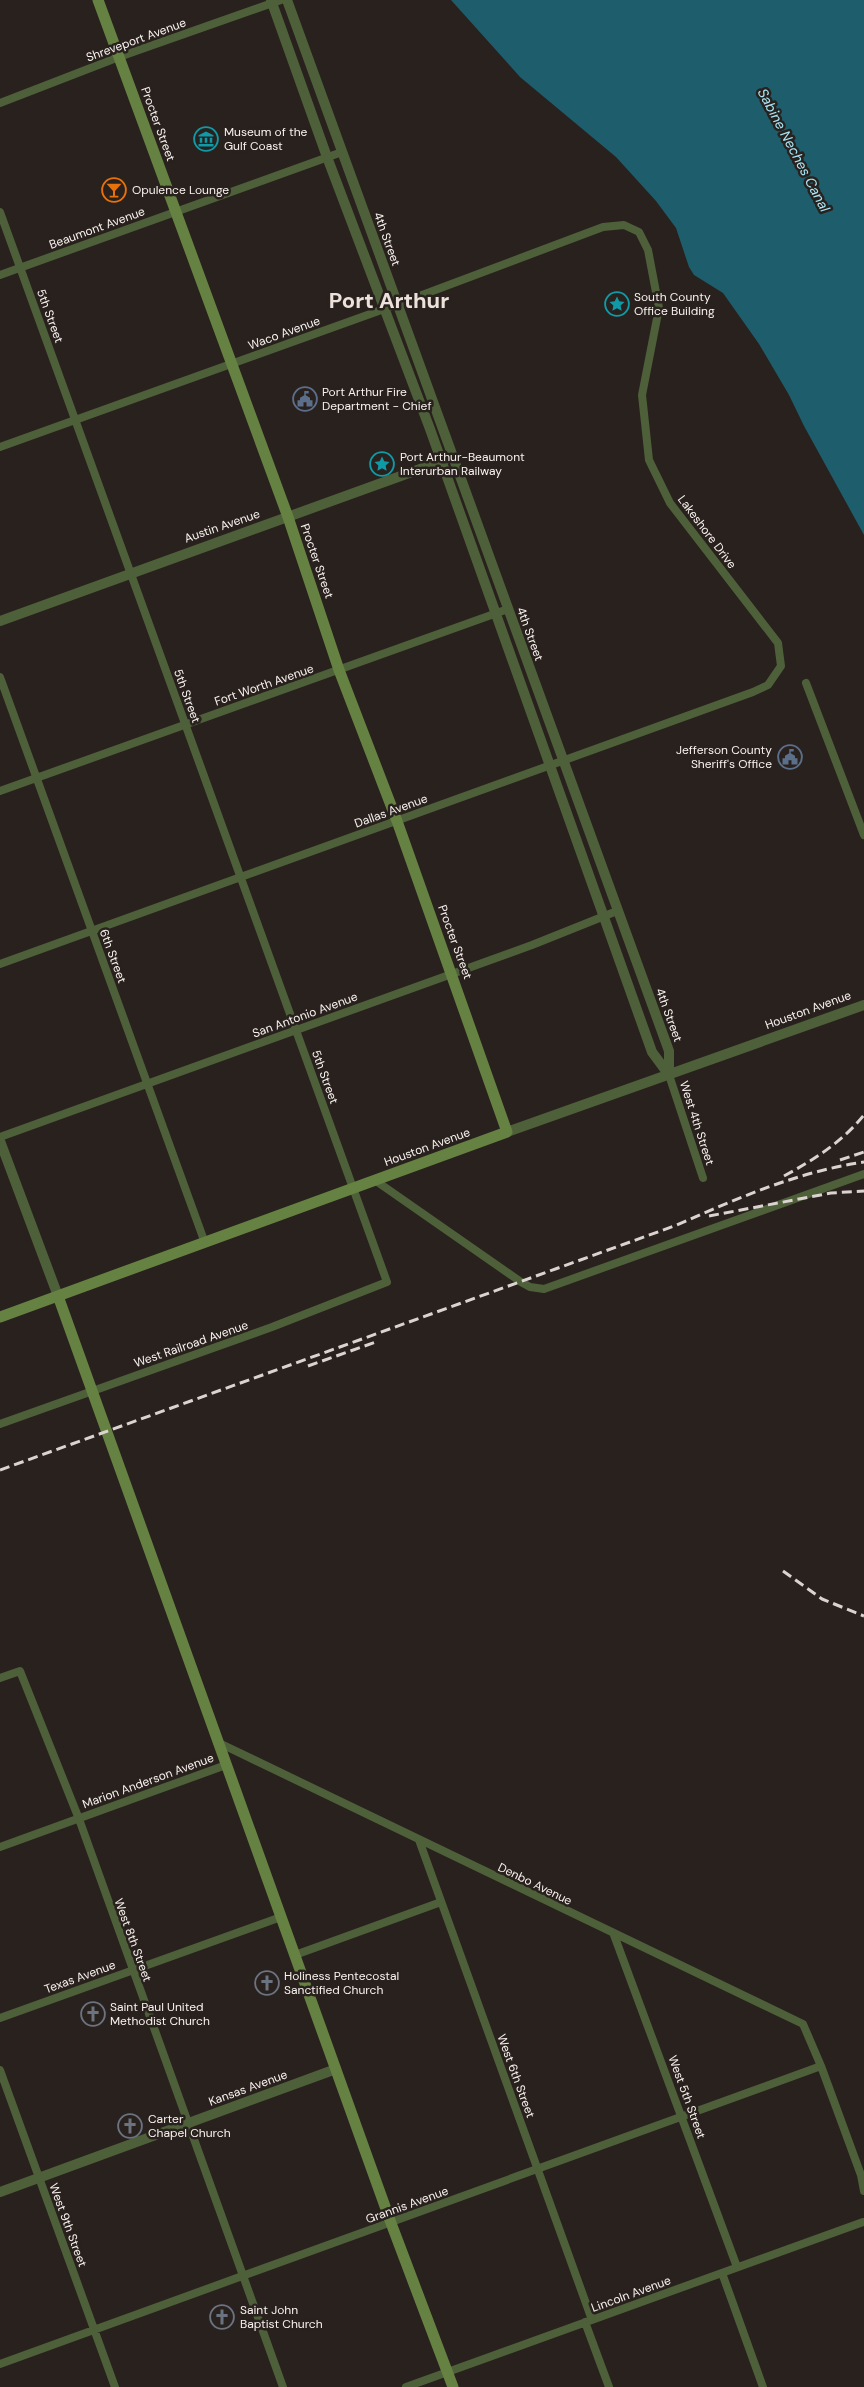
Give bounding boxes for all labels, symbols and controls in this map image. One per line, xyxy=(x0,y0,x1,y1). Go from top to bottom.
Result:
street label: Shreveport Avenue xyxy=(84,14,188,66)
street label: Procter Street xyxy=(137,85,179,164)
water label: Sabine Neches Canal xyxy=(754,85,835,216)
place label: Museum of the Gulf Coast xyxy=(224,124,308,154)
museum icon: Museum of the Gulf Coast xyxy=(193,126,219,152)
bar icon: Opulence Lounge xyxy=(101,177,127,203)
place label: Opulence Lounge xyxy=(132,182,229,198)
street label: Beaumont Avenue xyxy=(47,203,147,253)
street label: 4th Street xyxy=(370,210,404,268)
district label: Port Arthur xyxy=(329,286,449,315)
street label: 5th Street xyxy=(33,287,67,345)
place label: South County Office Building xyxy=(634,289,715,319)
place icon: South County Office Building xyxy=(604,291,630,317)
street label: Waco Avenue xyxy=(246,313,322,353)
place label: Port Arthur Fire Department - Chief xyxy=(322,384,432,414)
public building icon: Port Arthur Fire Department - Chief xyxy=(292,386,318,412)
place label: Port Arthur-Beaumont Interurban Railway xyxy=(400,449,525,479)
place icon: Port Arthur-Beaumont Interurban Railway xyxy=(369,451,395,477)
street label: Lakeshore Drive xyxy=(674,492,740,572)
street label: Austin Avenue xyxy=(182,506,262,546)
street label: Procter Street xyxy=(297,522,337,601)
street label: 4th Street xyxy=(513,605,547,663)
street label: Fort Worth Avenue xyxy=(212,660,316,709)
street label: 5th Street xyxy=(170,667,204,725)
place label: Jefferson County Sheriff's Office xyxy=(676,742,772,772)
public building icon: Jefferson County Sheriff's Office xyxy=(777,744,803,770)
street label: Dallas Avenue xyxy=(352,790,430,832)
street label: Procter Street xyxy=(434,903,476,982)
street label: 6th Street xyxy=(96,927,130,985)
street label: 4th Street xyxy=(652,986,686,1044)
street label: Houston Avenue xyxy=(763,987,853,1033)
street label: San Antonio Avenue xyxy=(250,988,360,1041)
street label: 5th Street xyxy=(308,1048,342,1106)
street label: West 4th Street xyxy=(676,1079,718,1167)
street label: Houston Avenue xyxy=(382,1124,472,1170)
street label: West Railroad Avenue xyxy=(132,1317,250,1371)
street label: Marion Anderson Avenue xyxy=(80,1750,216,1812)
street label: Denbo Avenue xyxy=(495,1859,575,1909)
street label: West 8th Street xyxy=(111,1896,156,1984)
street label: Texas Avenue xyxy=(42,1957,118,1997)
place label: Holiness Pentecostal Sanctified Church xyxy=(284,1968,399,1998)
church icon: Holiness Pentecostal Sanctified Church xyxy=(254,1970,280,1996)
place label: Saint Paul United Methodist Church xyxy=(110,1999,210,2029)
church icon: Saint Paul United Methodist Church xyxy=(80,2001,106,2027)
street label: West 6th Street xyxy=(493,2032,539,2120)
street label: West 5th Street xyxy=(665,2053,710,2141)
street label: Kansas Avenue xyxy=(206,2066,290,2110)
place label: Carter Chapel Church xyxy=(148,2111,231,2141)
church icon: Carter Chapel Church xyxy=(117,2113,143,2139)
street label: West 9th Street xyxy=(45,2181,91,2269)
street label: Grannis Avenue xyxy=(364,2183,451,2227)
street label: Lincoln Avenue xyxy=(589,2272,673,2316)
place label: Saint John Baptist Church xyxy=(240,2302,323,2332)
church icon: Saint John Baptist Church xyxy=(209,2304,235,2330)

